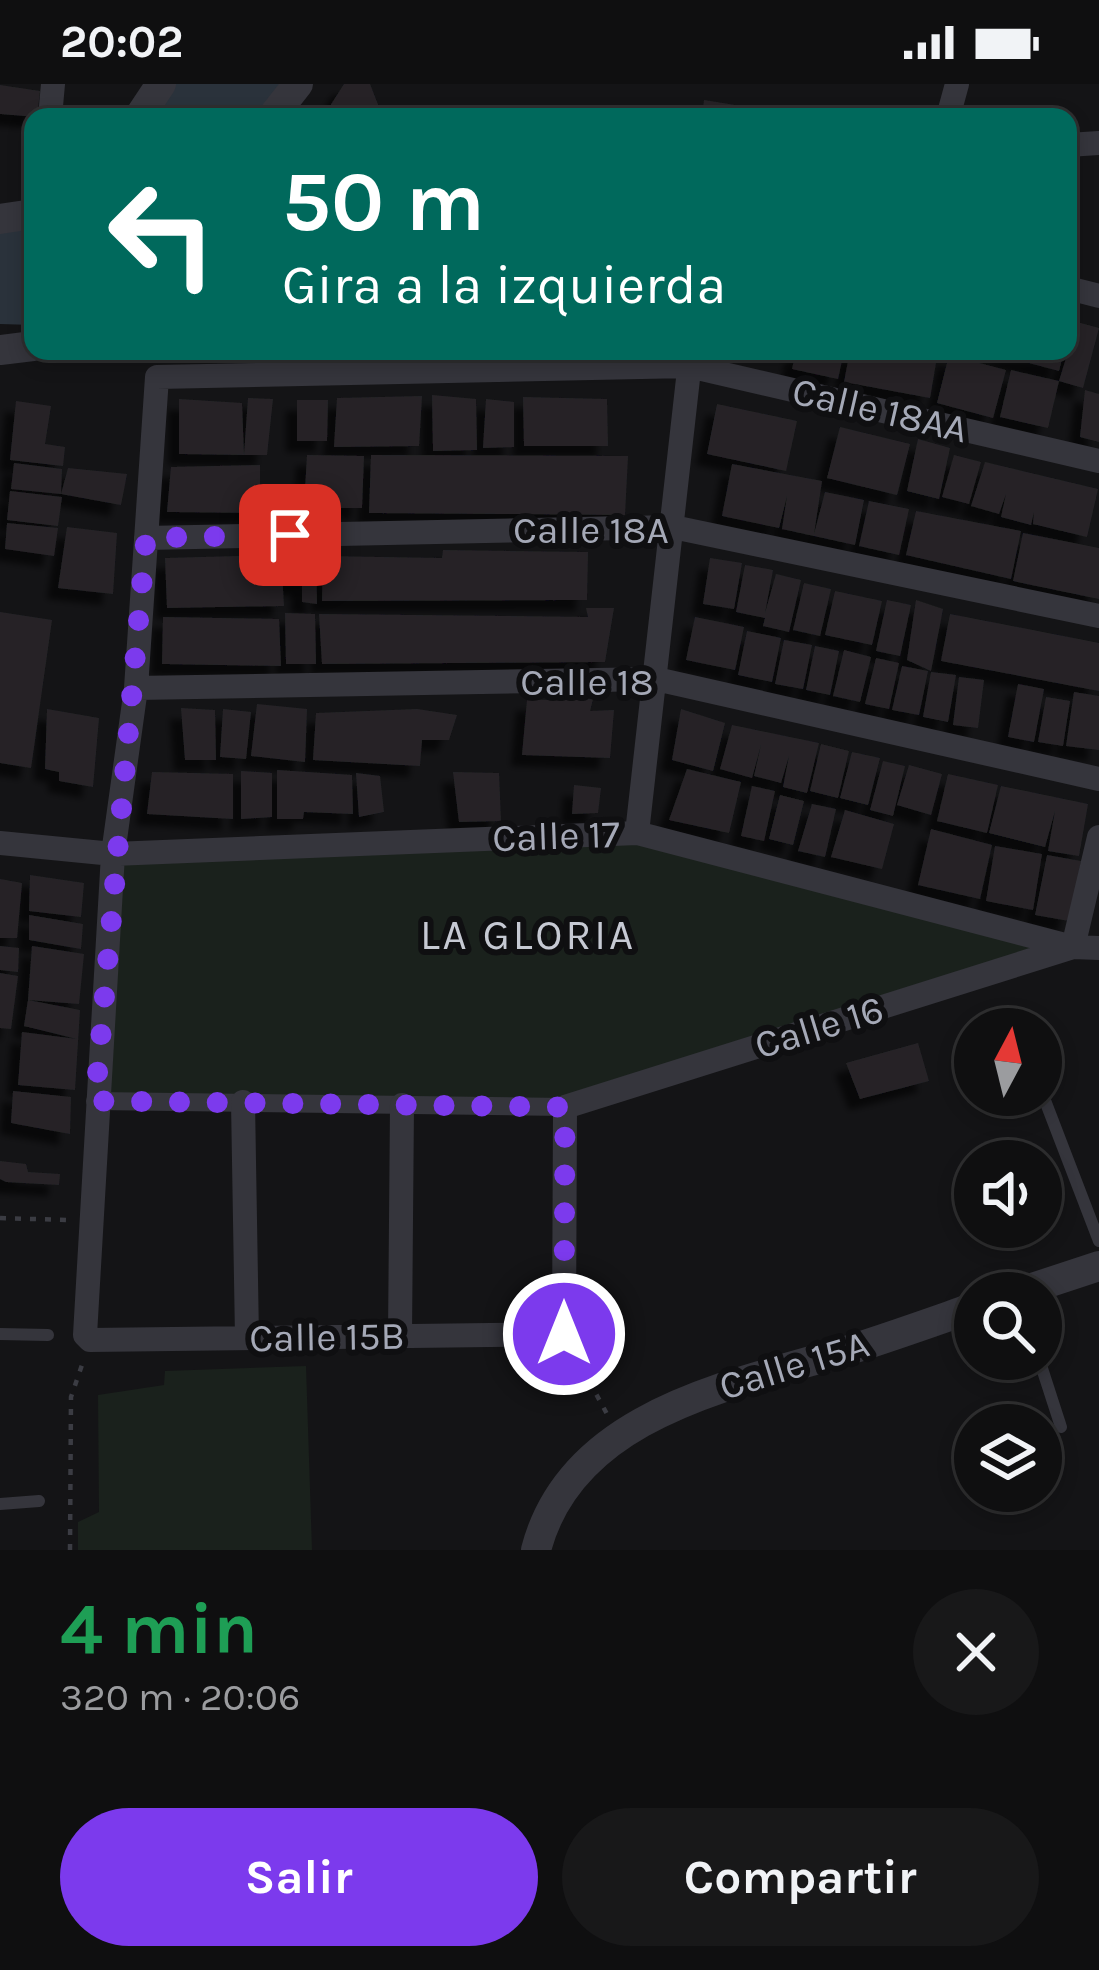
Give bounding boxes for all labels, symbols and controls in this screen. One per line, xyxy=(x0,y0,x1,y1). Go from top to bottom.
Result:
text: 20:02 xyxy=(60,16,184,68)
text: 50 m xyxy=(282,153,485,251)
icon: left xyxy=(84,156,240,312)
text: Gira a la izquierda xyxy=(282,253,726,317)
street label: Calle 18AA xyxy=(788,368,972,452)
pin xyxy=(239,484,341,586)
icon: arrive xyxy=(257,502,323,568)
street label: Calle 18A xyxy=(513,507,669,553)
street label: Calle 18 xyxy=(520,659,654,705)
street label: Calle 17 xyxy=(491,811,621,861)
district label: LA GLORIA xyxy=(420,910,636,960)
street label: Calle 16 xyxy=(749,986,889,1068)
north arrow xyxy=(954,1008,1062,1116)
map controls xyxy=(954,1008,1062,1512)
button: sound xyxy=(954,1140,1062,1248)
position arrow xyxy=(501,1271,627,1397)
button: search xyxy=(954,1272,1062,1380)
street label: Calle 15B xyxy=(249,1313,405,1361)
street label: Calle 15A xyxy=(714,1321,874,1409)
button: layers xyxy=(954,1404,1062,1512)
text: 4 min xyxy=(60,1587,258,1671)
button: close xyxy=(913,1589,1039,1715)
text: 320 m · 20:06 xyxy=(60,1674,300,1720)
button: Salir xyxy=(60,1808,538,1946)
button: Compartir xyxy=(562,1808,1039,1946)

